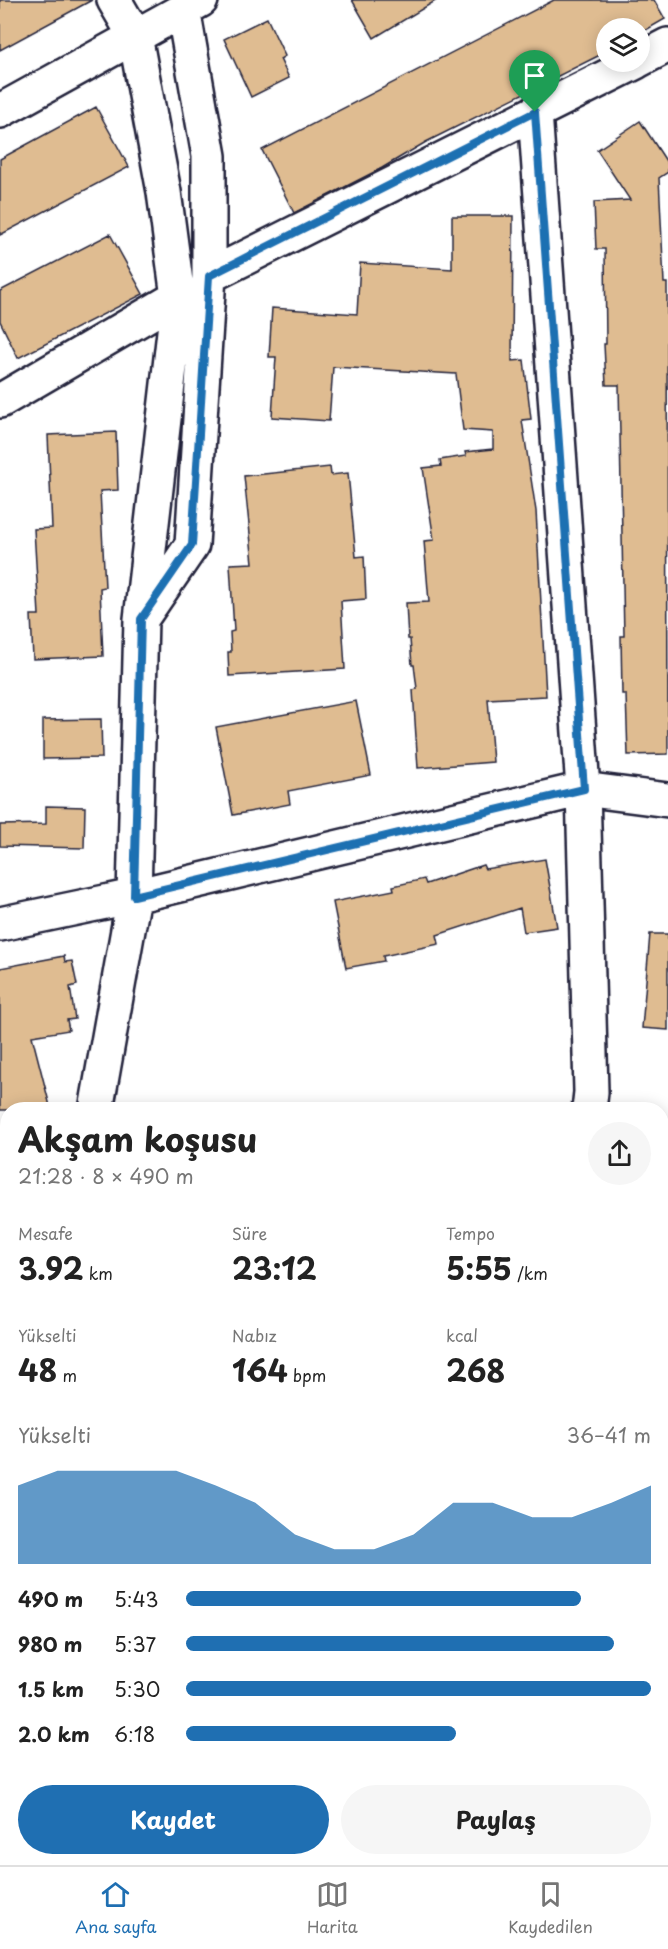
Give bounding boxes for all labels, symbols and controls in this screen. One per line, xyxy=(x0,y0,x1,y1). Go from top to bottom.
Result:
map controls xyxy=(596,18,650,72)
button: layers xyxy=(596,18,650,72)
pin xyxy=(509,50,560,112)
icon: arrive xyxy=(518,59,551,92)
text: Akşam koşusu xyxy=(18,1113,257,1163)
button: share xyxy=(588,1122,651,1185)
text: 21:28 · 8 × 490 m xyxy=(18,1161,194,1191)
text: Mesafe xyxy=(18,1221,73,1245)
text: Süre xyxy=(232,1221,267,1245)
text: Tempo xyxy=(446,1221,495,1245)
text: 3.92 xyxy=(18,1245,84,1290)
text: 23:12 xyxy=(232,1245,317,1290)
text: 5:55 xyxy=(446,1245,512,1290)
text: km xyxy=(84,1261,113,1285)
text: /km xyxy=(512,1261,548,1285)
text: Yükselti xyxy=(18,1323,76,1347)
text: Nabız xyxy=(232,1323,277,1347)
text: kcal xyxy=(446,1323,478,1347)
text: 48 xyxy=(18,1347,57,1392)
text: 164 xyxy=(232,1347,288,1392)
text: 268 xyxy=(446,1347,505,1392)
text: m xyxy=(57,1363,77,1387)
text: bpm xyxy=(288,1363,326,1387)
text: Yükselti xyxy=(18,1420,91,1450)
text: 36–41 m xyxy=(567,1420,651,1450)
text: 490 m xyxy=(18,1584,83,1614)
text: 5:43 xyxy=(114,1584,158,1614)
text: 980 m xyxy=(18,1629,82,1659)
text: 5:37 xyxy=(114,1629,156,1659)
text: 1.5 km xyxy=(18,1674,84,1704)
text: 5:30 xyxy=(114,1674,160,1704)
text: 2.0 km xyxy=(18,1719,90,1749)
text: 6:18 xyxy=(114,1719,155,1749)
button: Kaydet xyxy=(18,1785,329,1854)
button: Paylaş xyxy=(341,1785,651,1854)
tab: Ana sayfa xyxy=(75,1878,156,1938)
tab: Harita xyxy=(307,1878,358,1938)
tab: Kaydedilen xyxy=(508,1878,593,1938)

